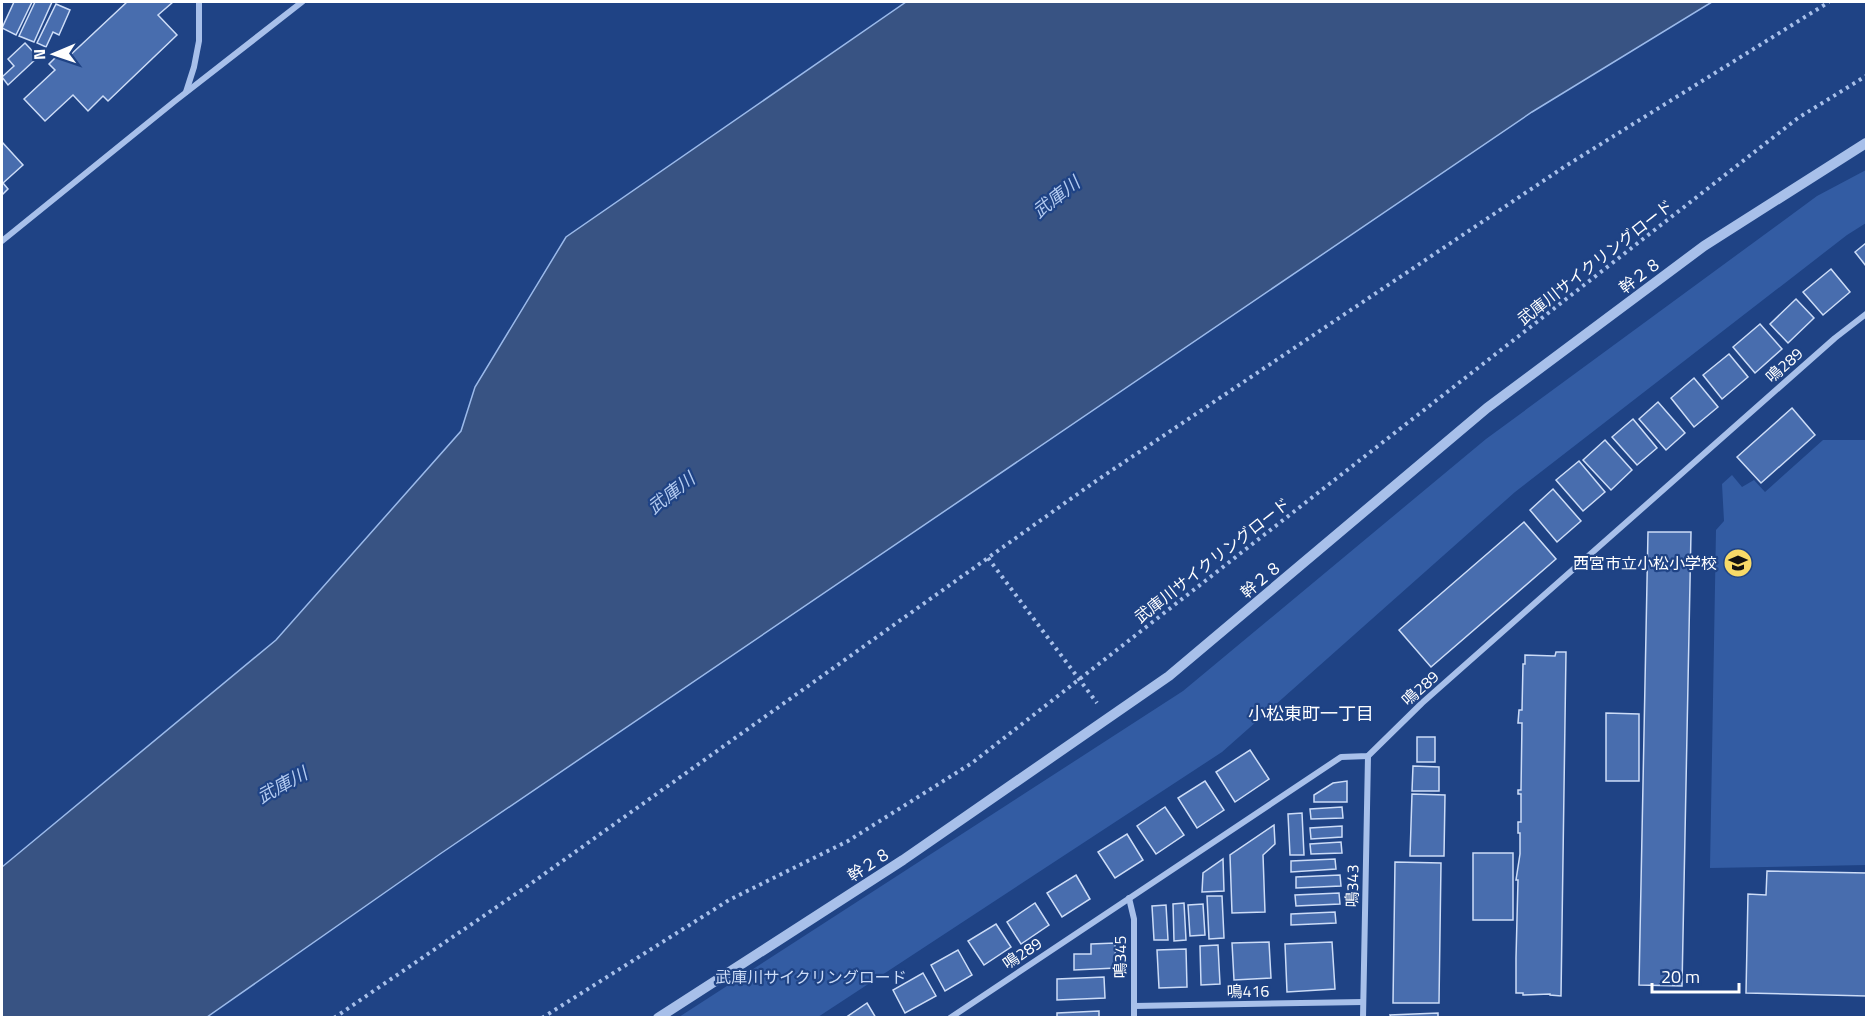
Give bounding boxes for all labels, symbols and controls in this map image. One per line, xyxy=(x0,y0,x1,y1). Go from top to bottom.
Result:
north arrow xyxy=(24,24,84,84)
text: N xyxy=(27,49,51,60)
water label: 武庫川 xyxy=(1026,169,1087,224)
street label: 武庫川サイクリングロード xyxy=(1512,194,1678,330)
street label: 幹２８ xyxy=(1614,251,1666,299)
street label: 鳴289 xyxy=(1760,342,1808,388)
water label: 武庫川 xyxy=(641,465,702,520)
street label: 武庫川サイクリングロード xyxy=(1129,492,1295,628)
school or university icon: 西宮市立小松小学校 xyxy=(1722,547,1754,579)
place label: 西宮市立小松小学校 xyxy=(1573,551,1717,575)
street label: 幹２８ xyxy=(1235,554,1287,604)
street label: 鳴289 xyxy=(1396,665,1444,711)
district label: 小松東町一丁目 xyxy=(1248,700,1374,727)
water label: 武庫川 xyxy=(252,759,314,810)
street label: 幹２８ xyxy=(842,841,896,887)
street label: 鳴343 xyxy=(1340,864,1364,908)
street label: 鳴289 xyxy=(998,931,1047,975)
street label: 鳴345 xyxy=(1108,936,1132,978)
scale bar xyxy=(1652,956,1739,994)
text: 20 m xyxy=(1661,963,1700,990)
park label: 武庫川サイクリングロード xyxy=(715,965,907,989)
street label: 鳴416 xyxy=(1226,979,1270,1003)

